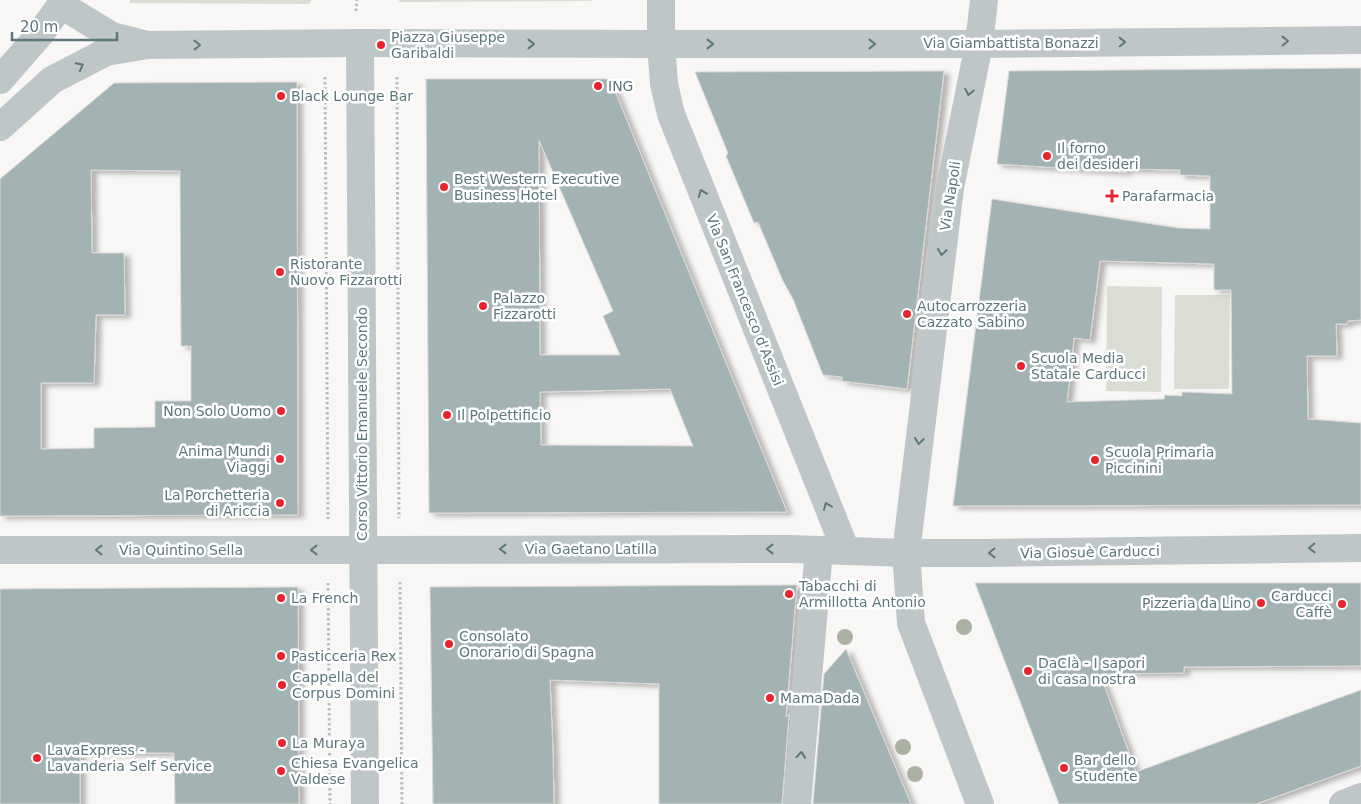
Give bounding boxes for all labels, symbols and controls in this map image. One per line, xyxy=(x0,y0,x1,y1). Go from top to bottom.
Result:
scale bar xyxy=(12,10,118,42)
text: 20 m xyxy=(20,18,58,36)
place label: Piazza Giuseppe Garibaldi xyxy=(391,29,505,61)
street label: Via Giambattista Bonazzi xyxy=(923,35,1099,51)
one-way arrow xyxy=(1281,35,1289,46)
one-way arrow xyxy=(1118,37,1126,48)
marker: Piazza Giuseppe Garibaldi xyxy=(375,39,387,51)
one-way arrow xyxy=(528,39,535,49)
one-way arrow xyxy=(706,39,714,49)
one-way arrow xyxy=(868,39,876,49)
one-way arrow xyxy=(193,40,201,50)
one-way arrow xyxy=(75,62,84,72)
place label: ING xyxy=(608,78,633,94)
marker: ING xyxy=(592,80,604,92)
place label: Black Lounge Bar xyxy=(291,88,413,104)
one-way arrow xyxy=(964,88,975,96)
marker: Black Lounge Bar xyxy=(275,90,287,102)
place label: Il forno dei desideri xyxy=(1057,140,1139,172)
marker: Il forno dei desideri xyxy=(1041,150,1053,162)
street label: Via Napoli xyxy=(937,160,963,232)
place label: Best Western Executive Business Hotel xyxy=(454,171,619,203)
marker: Best Western Executive Business Hotel xyxy=(438,181,450,193)
place label: Parafarmacia xyxy=(1122,188,1214,204)
one-way arrow xyxy=(698,189,708,197)
marker: Parafarmacia xyxy=(1106,190,1118,202)
street label: Via San Francesco d'Assisi xyxy=(703,212,787,388)
one-way arrow xyxy=(937,248,948,256)
place label: Ristorante Nuovo Fizzarotti xyxy=(290,256,402,288)
marker: Ristorante Nuovo Fizzarotti xyxy=(274,266,286,278)
place label: Palazzo Fizzarotti xyxy=(493,290,556,322)
place label: Autocarrozzeria Cazzato Sabino xyxy=(917,298,1027,330)
marker: Palazzo Fizzarotti xyxy=(477,300,489,312)
street label: Corso Vittorio Emanuele Secondo xyxy=(354,307,370,541)
marker: Autocarrozzeria Cazzato Sabino xyxy=(901,308,913,320)
place label: Scuola Media Statale Carducci xyxy=(1031,350,1146,382)
marker: Scuola Media Statale Carducci xyxy=(1015,360,1027,372)
place label: Non Solo Uomo xyxy=(163,403,271,419)
marker: Non Solo Uomo xyxy=(275,405,287,417)
place label: Il Polpettificio xyxy=(457,407,551,423)
marker: Il Polpettificio xyxy=(441,409,453,421)
one-way arrow xyxy=(914,437,925,445)
place label: Anima Mundi Viaggi xyxy=(178,443,270,475)
place label: Scuola Primaria Piccinini xyxy=(1105,444,1214,476)
marker: Anima Mundi Viaggi xyxy=(274,453,286,465)
marker: Scuola Primaria Piccinini xyxy=(1089,454,1101,466)
place label: La Porchetteria di Ariccia xyxy=(164,487,270,519)
marker: La Porchetteria di Ariccia xyxy=(274,497,286,509)
one-way arrow xyxy=(823,502,834,511)
street label: Via Gaetano Latilla xyxy=(525,541,657,557)
street label: Via Quintino Sella xyxy=(119,542,243,558)
street label: Via Giosuè Carducci xyxy=(1020,543,1160,561)
one-way arrow xyxy=(1308,543,1316,554)
one-way arrow xyxy=(499,544,506,554)
one-way arrow xyxy=(766,544,774,554)
one-way arrow xyxy=(95,545,102,555)
one-way arrow xyxy=(310,545,318,555)
one-way arrow xyxy=(988,548,996,558)
place label: Tabacchi di Armillotta Antonio xyxy=(798,578,926,610)
marker: Tabacchi di Armillotta Antonio xyxy=(783,588,795,600)
place label: Carducci Caffè xyxy=(1271,588,1332,620)
place label: La French xyxy=(291,590,358,606)
marker: La French xyxy=(275,592,287,604)
place label: Pizzeria da Lino xyxy=(1142,595,1251,611)
marker: Pizzeria da Lino xyxy=(1255,597,1267,609)
marker: Carducci Caffè xyxy=(1336,598,1348,610)
place label: Consolato Onorario di Spagna xyxy=(459,628,594,660)
marker: Consolato Onorario di Spagna xyxy=(443,638,455,650)
place label: Pasticceria Rex xyxy=(291,648,397,664)
marker: Pasticceria Rex xyxy=(275,650,287,662)
place label: DaClà - I sapori di casa nostra xyxy=(1038,655,1145,687)
marker: DaClà - I sapori di casa nostra xyxy=(1022,665,1034,677)
place label: Cappella del Corpus Domini xyxy=(292,669,395,701)
marker: Cappella del Corpus Domini xyxy=(276,679,288,691)
place label: MamaDada xyxy=(780,690,860,706)
marker: MamaDada xyxy=(764,692,776,704)
place label: La Muraya xyxy=(292,735,365,751)
marker: La Muraya xyxy=(276,737,288,749)
place label: LavaExpress - Lavanderia Self Service xyxy=(47,742,212,774)
one-way arrow xyxy=(795,751,806,759)
marker: LavaExpress - Lavanderia Self Service xyxy=(31,752,43,764)
place label: Bar dello Studente xyxy=(1074,752,1138,784)
place label: Chiesa Evangelica Valdese xyxy=(291,755,419,787)
marker: Bar dello Studente xyxy=(1058,762,1070,774)
marker: Chiesa Evangelica Valdese xyxy=(275,765,287,777)

